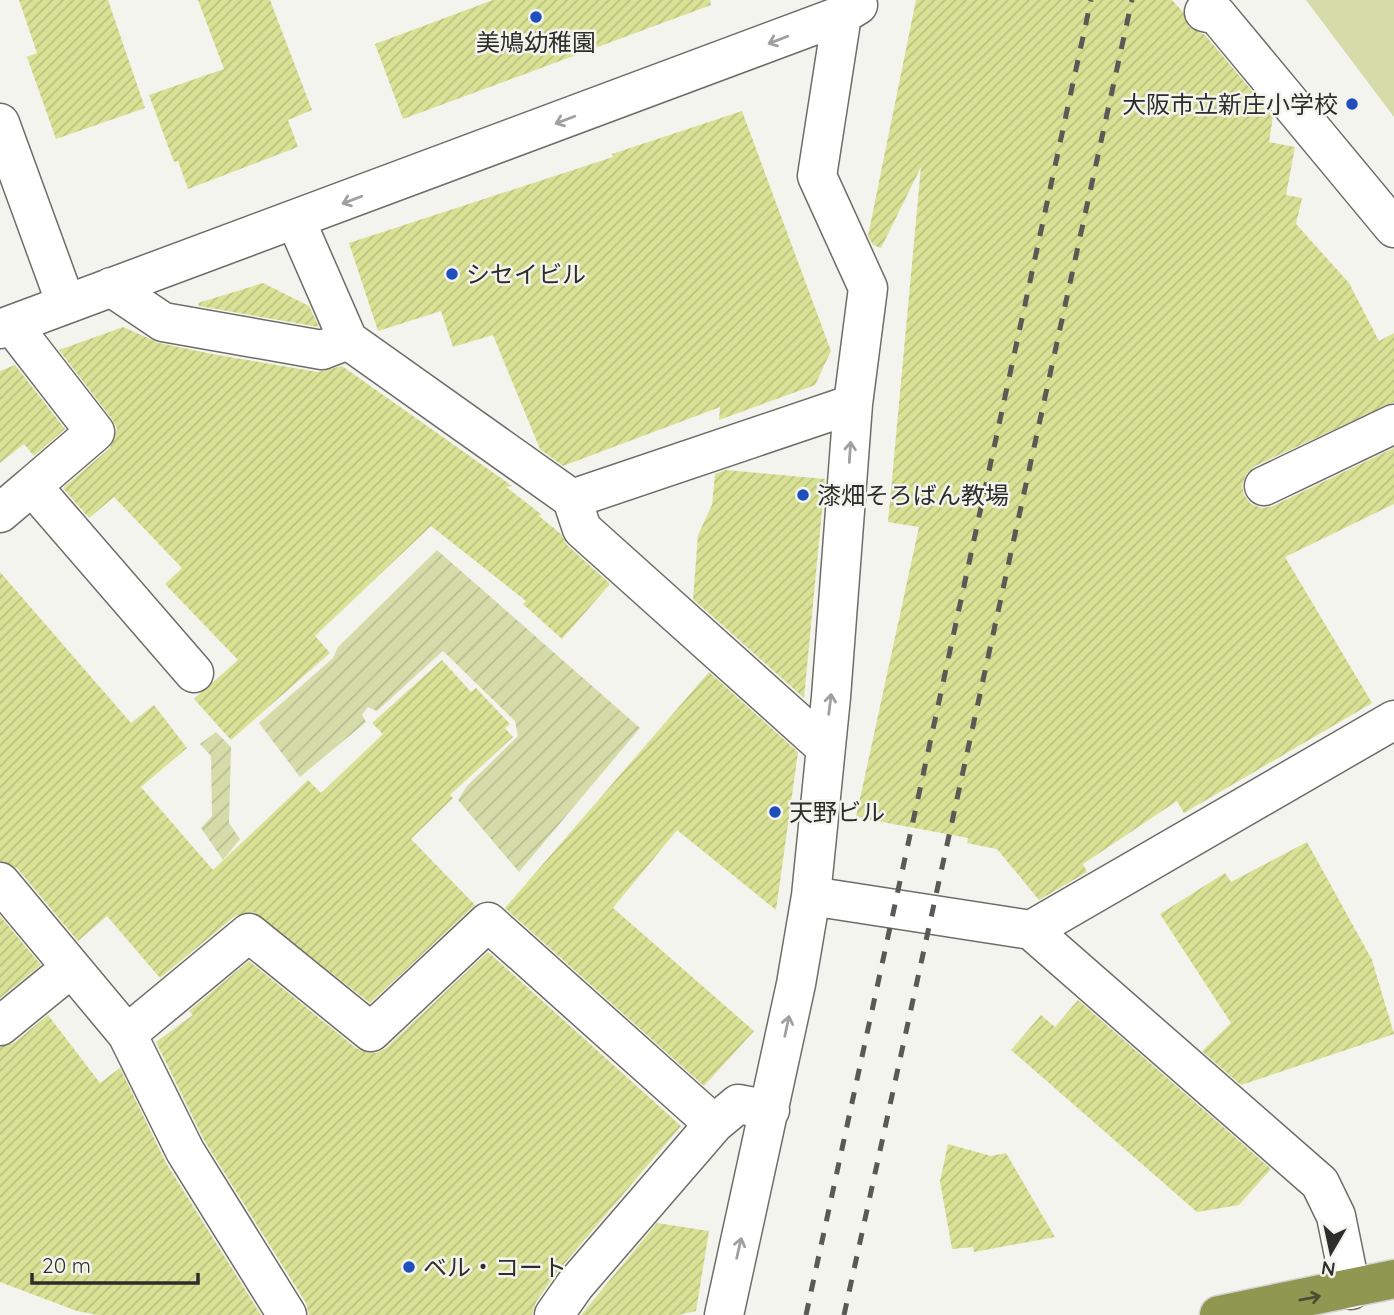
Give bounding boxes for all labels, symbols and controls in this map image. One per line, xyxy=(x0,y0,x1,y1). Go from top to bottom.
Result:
marker: 美鳩幼稚園 xyxy=(528,9,544,25)
place label: 美鳩幼稚園 xyxy=(476,27,596,57)
one-way arrow xyxy=(768,34,790,47)
place label: 大阪市立新庄小学校 xyxy=(1122,89,1338,119)
marker: 大阪市立新庄小学校 xyxy=(1344,96,1360,112)
one-way arrow xyxy=(555,114,577,127)
one-way arrow xyxy=(342,194,364,207)
place label: シセイビル xyxy=(466,259,586,289)
marker: シセイビル xyxy=(444,266,460,282)
one-way arrow xyxy=(843,441,856,464)
place label: 漆畑そろばん教場 xyxy=(817,480,1009,510)
marker: 漆畑そろばん教場 xyxy=(795,487,811,503)
one-way arrow xyxy=(824,693,837,716)
place label: 天野ビル xyxy=(789,797,885,827)
marker: 天野ビル xyxy=(767,804,783,820)
one-way arrow xyxy=(781,1015,795,1038)
north arrow xyxy=(1296,1217,1366,1287)
one-way arrow xyxy=(733,1237,746,1260)
scale bar xyxy=(32,1242,198,1286)
text: 20 m xyxy=(42,1252,91,1278)
place label: ベル・コート xyxy=(423,1252,567,1282)
text: N xyxy=(1320,1256,1337,1282)
marker: ベル・コート xyxy=(401,1259,417,1275)
one-way arrow xyxy=(1298,1290,1321,1304)

